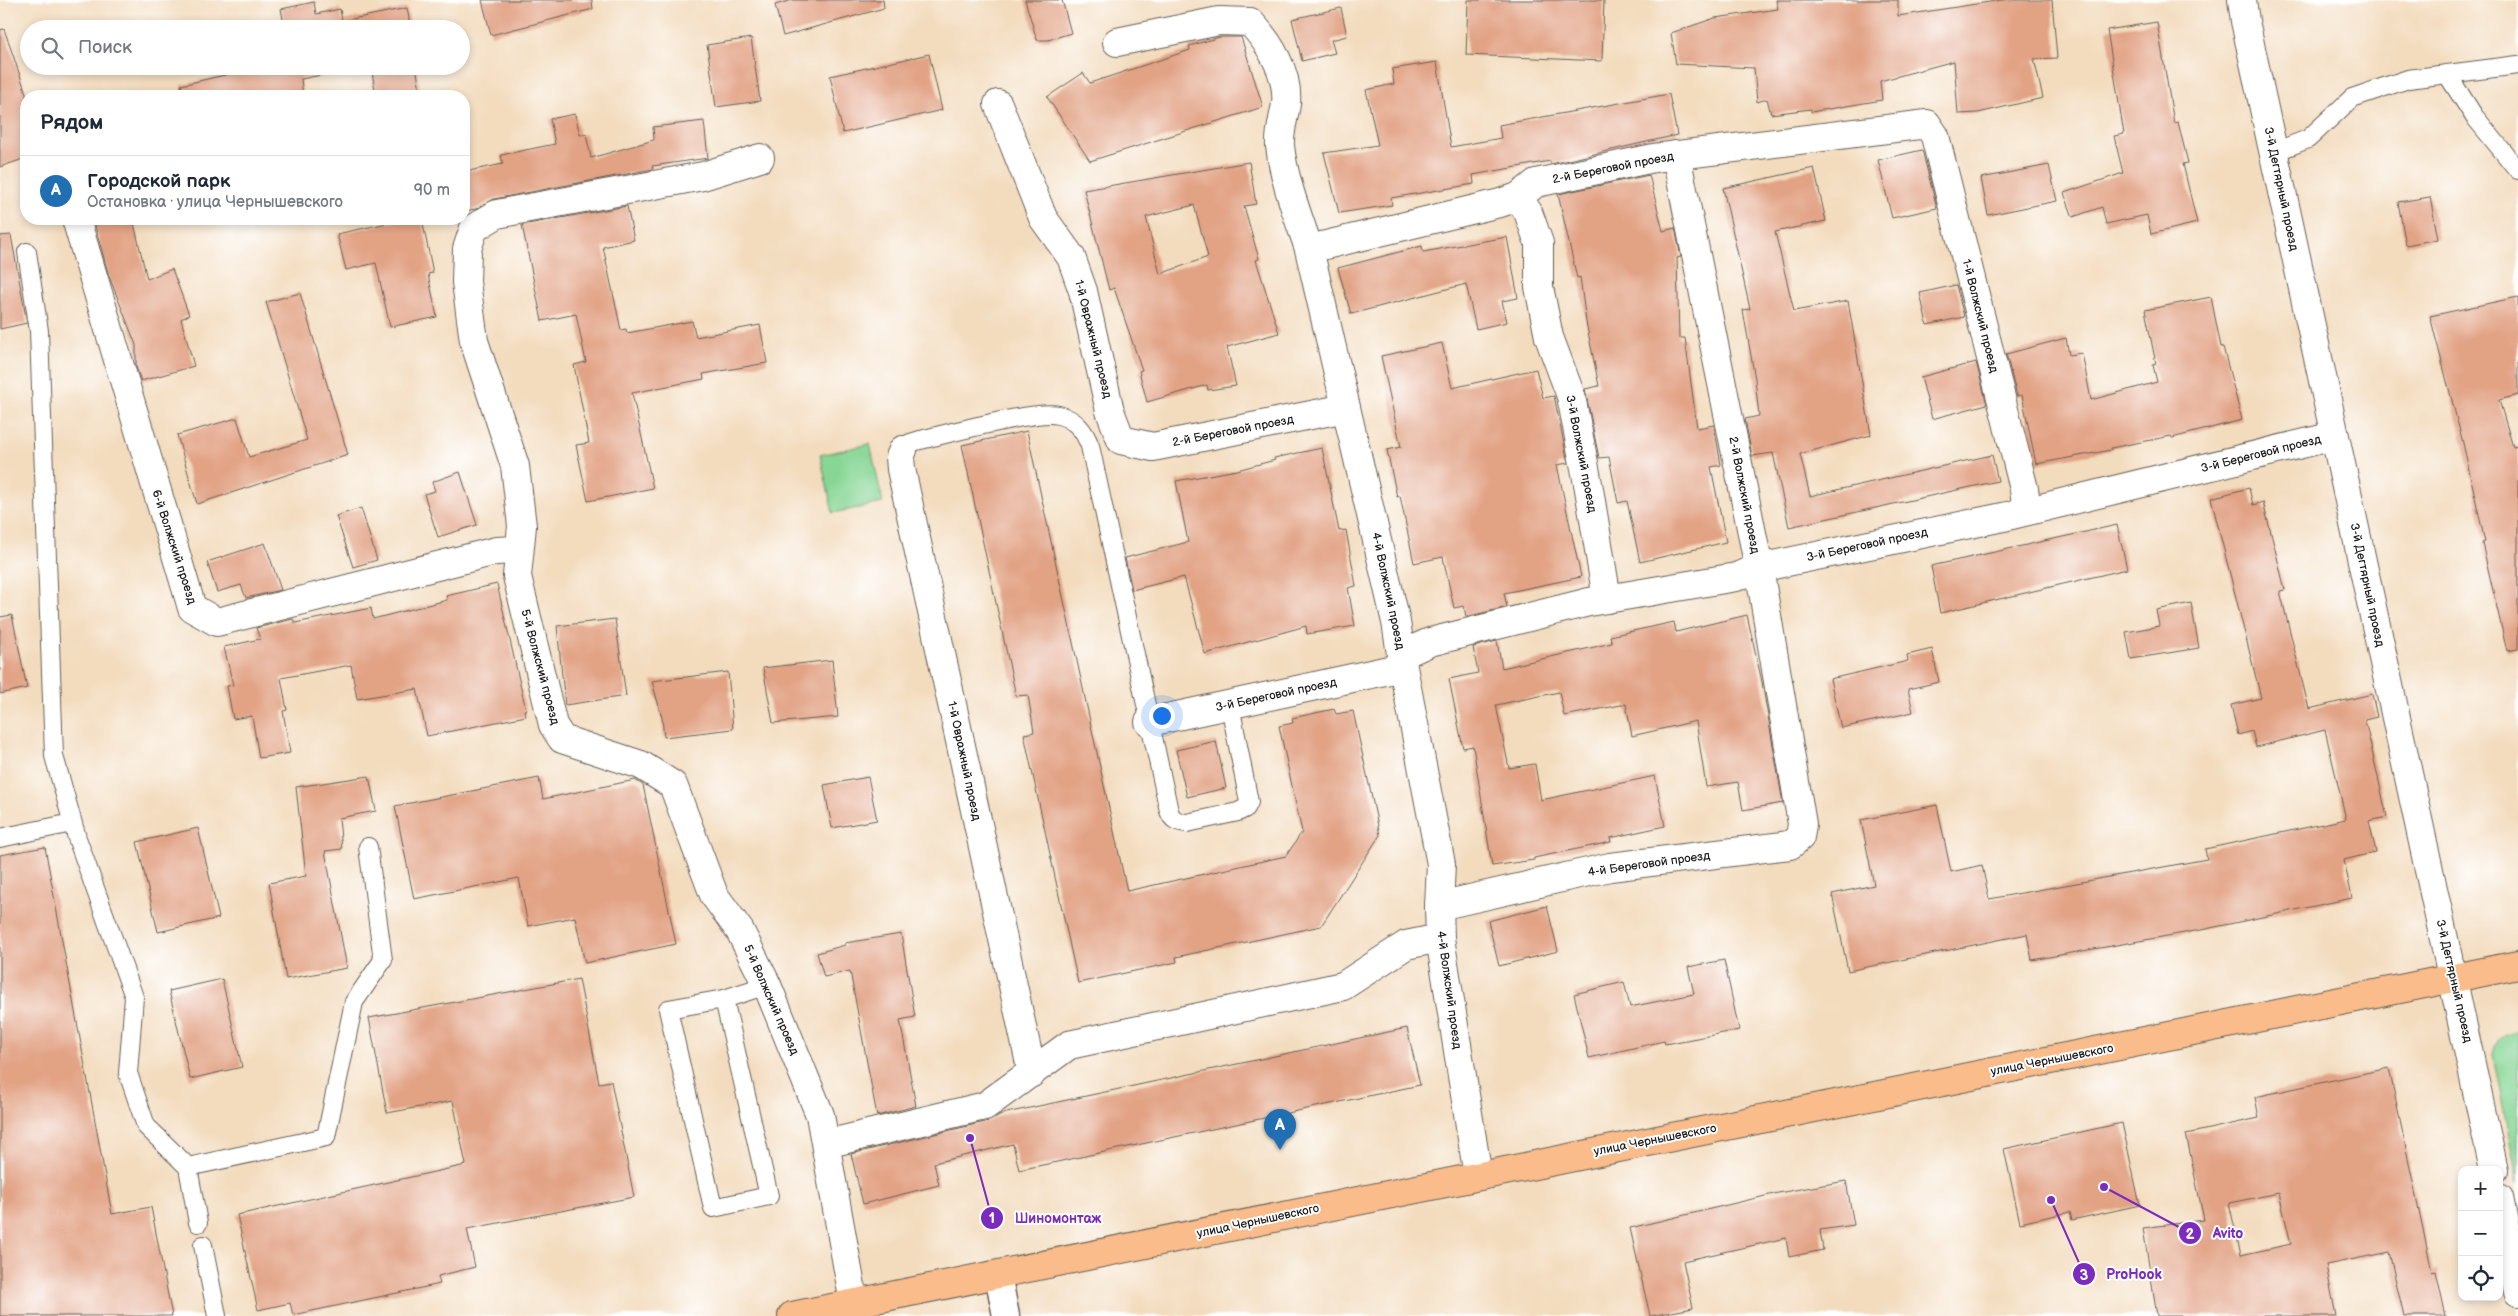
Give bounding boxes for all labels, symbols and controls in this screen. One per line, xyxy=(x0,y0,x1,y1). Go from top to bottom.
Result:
search box xyxy=(20,20,470,75)
icon: search xyxy=(38,34,66,62)
text: Поиск xyxy=(78,36,132,59)
text: Рядом xyxy=(40,110,103,135)
street label: 3-й Дегтярный проезд xyxy=(2261,126,2302,253)
street label: 2-й Береговой проезд xyxy=(1551,149,1676,187)
text: Городской парк xyxy=(87,170,230,193)
text: A xyxy=(51,181,61,200)
text: 90 m xyxy=(414,181,450,200)
text: Остановка · улица Чернышевского xyxy=(87,193,343,212)
street label: 1-й Волжский проезд xyxy=(1959,258,2002,375)
street label: 1-й Овражный проезд xyxy=(1071,278,1115,400)
street label: 3-й Волжский проезд xyxy=(1562,394,1600,515)
street label: 2-й Береговой проезд xyxy=(1171,412,1296,450)
street label: 3-й Береговой проезд xyxy=(2199,432,2323,476)
street label: 2-й Волжский проезд xyxy=(1725,435,1763,556)
street label: 6-й Волжский проезд xyxy=(148,488,200,607)
street label: 3-й Дегтярный проезд xyxy=(2347,522,2388,649)
street label: 3-й Береговой проезд xyxy=(1805,525,1930,565)
street label: 4-й Волжский проезд xyxy=(1368,531,1408,652)
street label: 5-й Волжский проезд xyxy=(517,608,563,727)
street label: 3-й Береговой проезд xyxy=(1214,675,1339,715)
street label: 1-й Овражный проезд xyxy=(944,700,984,823)
your location xyxy=(1149,703,1175,729)
street label: 4-й Береговой проезд xyxy=(1587,848,1712,880)
street label: 3-й Дегтярный проезд xyxy=(2433,918,2476,1045)
street label: 4-й Волжский проезд xyxy=(1433,930,1465,1051)
street label: 5-й Волжский проезд xyxy=(740,943,802,1058)
street label: улица Чернышевского xyxy=(1989,1041,2115,1079)
pin: A xyxy=(1264,1109,1296,1150)
street label: улица Чернышевского xyxy=(1592,1121,1718,1159)
map controls xyxy=(2458,1166,2503,1301)
button: + xyxy=(2458,1166,2503,1211)
street label: улица Чернышевского xyxy=(1196,1201,1320,1241)
callout: Шиномонтаж xyxy=(979,1203,1111,1232)
text: 1 xyxy=(989,1209,995,1228)
text: Шиномонтаж xyxy=(1015,1210,1102,1227)
button: − xyxy=(2458,1211,2503,1256)
callout: Avito xyxy=(2178,1219,2253,1248)
text: 2 xyxy=(2186,1225,2195,1244)
text: Avito xyxy=(2212,1225,2243,1242)
button: locate xyxy=(2458,1256,2503,1301)
callout: ProHook xyxy=(2071,1260,2172,1289)
text: 3 xyxy=(2080,1266,2089,1285)
text: ProHook xyxy=(2106,1266,2162,1283)

